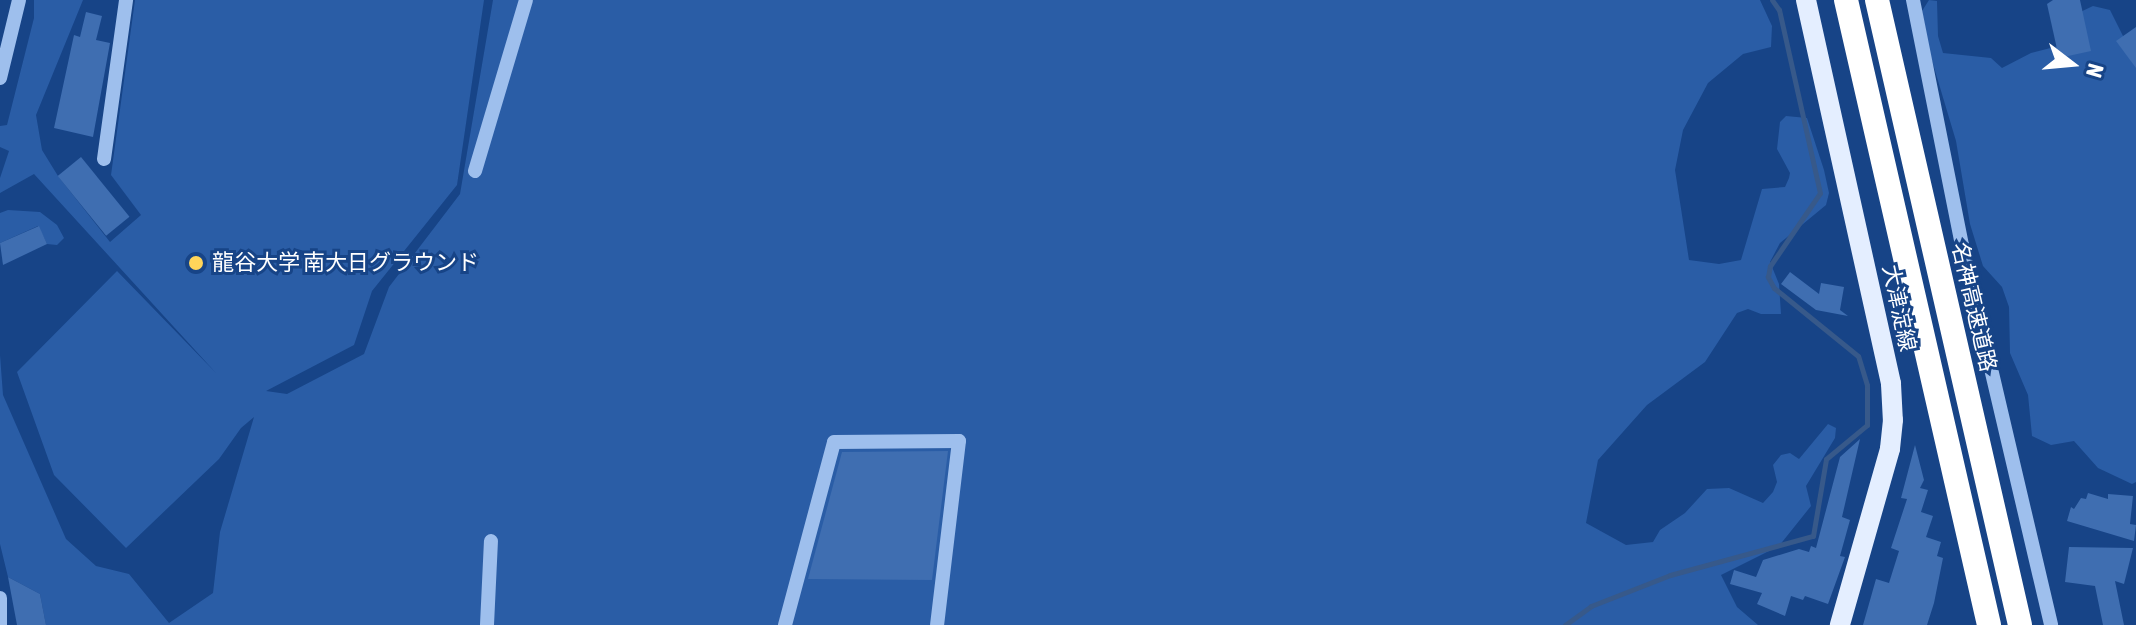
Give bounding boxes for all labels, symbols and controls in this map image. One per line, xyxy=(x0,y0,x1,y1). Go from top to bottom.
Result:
north arrow xyxy=(2032,24,2112,104)
text: N xyxy=(2081,61,2109,80)
street label: 名神高速道路 xyxy=(1946,240,2002,374)
place label: 龍谷大学 南大日グラウンド xyxy=(212,250,479,276)
marker: 龍谷大学 南大日グラウンド xyxy=(187,254,205,272)
street label: 大津淀線 xyxy=(1877,262,1921,354)

